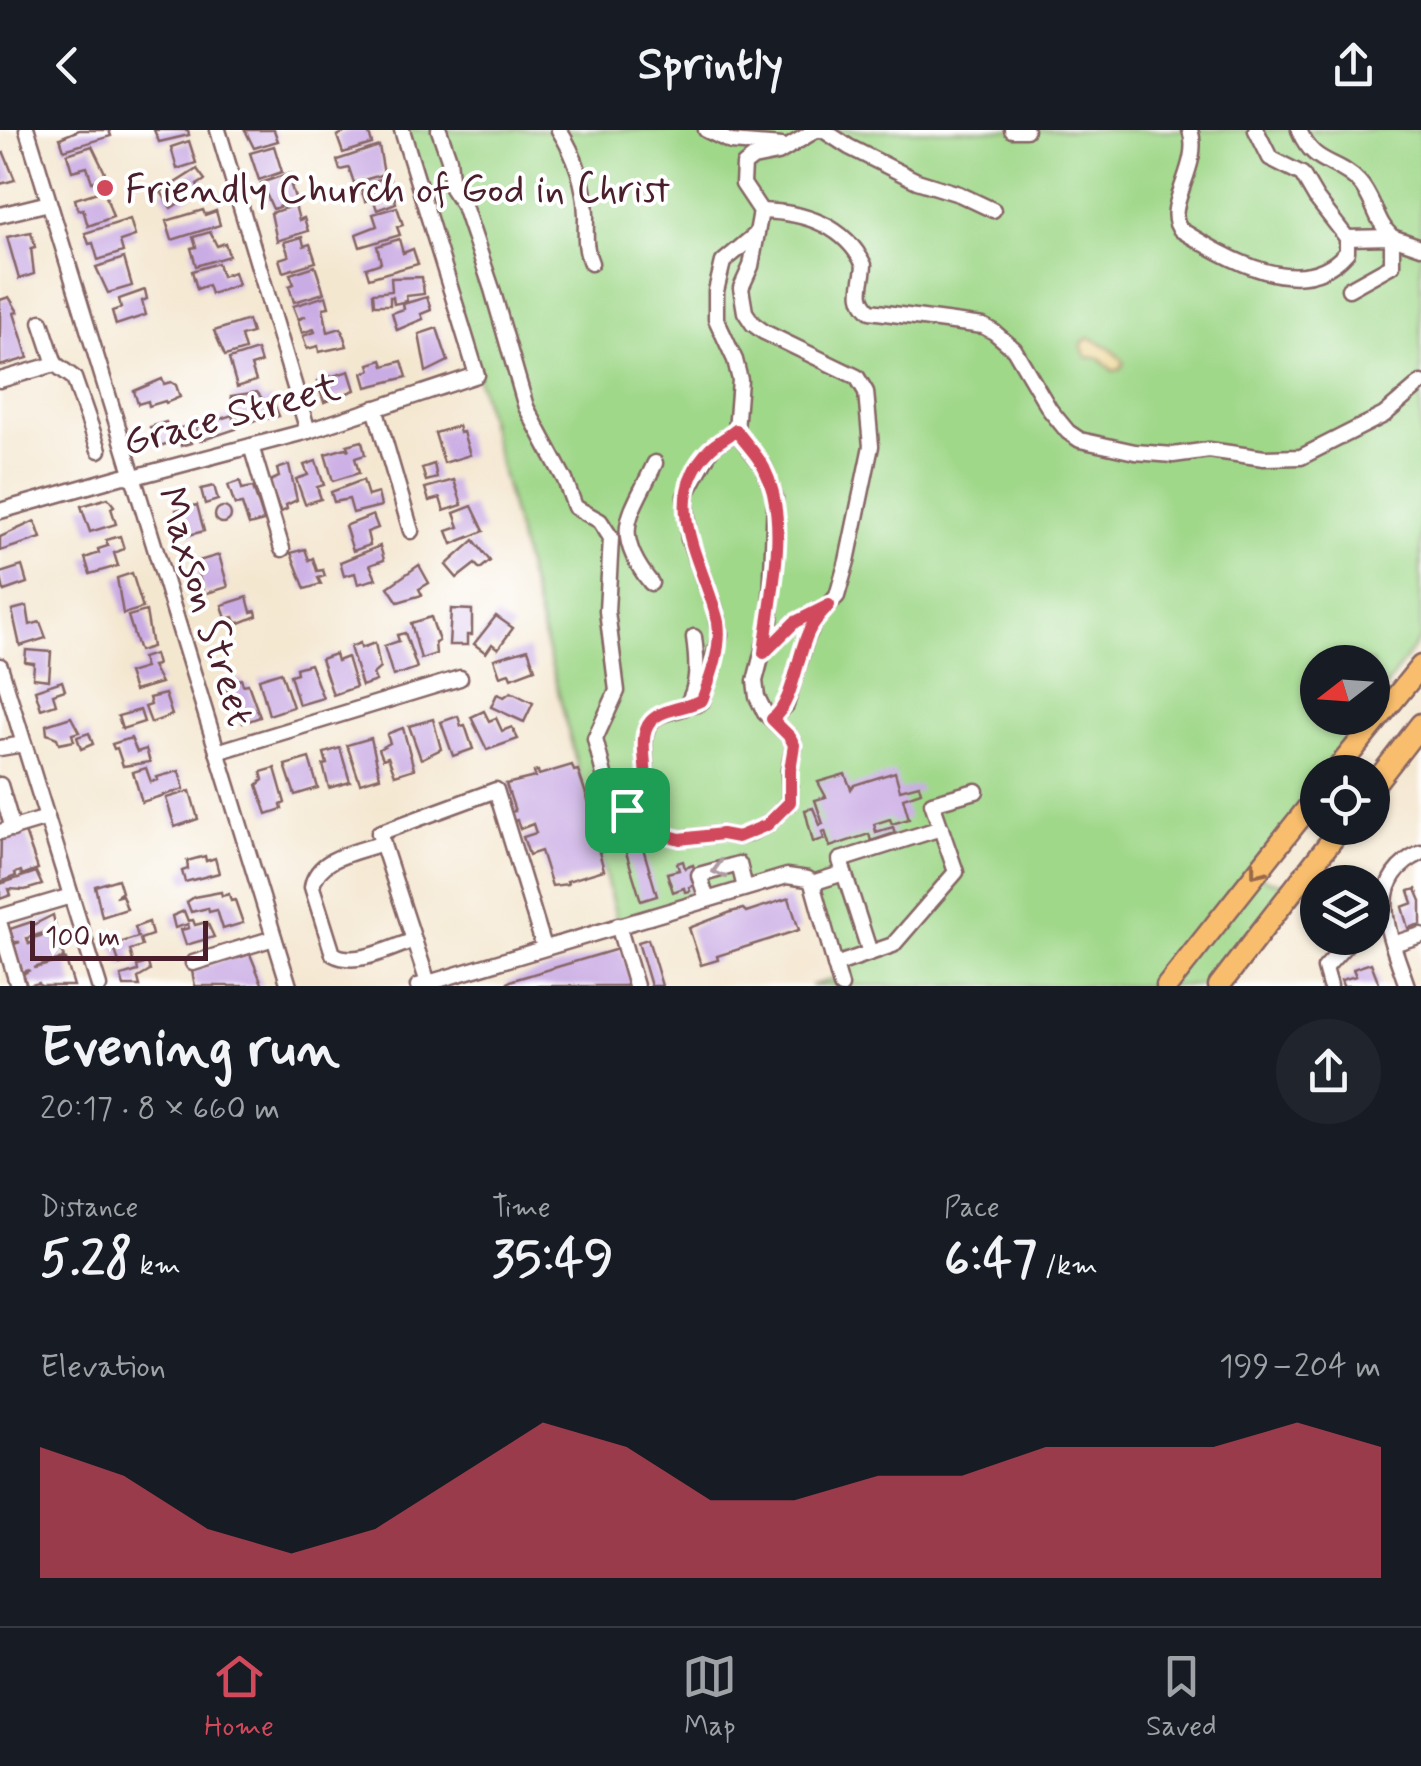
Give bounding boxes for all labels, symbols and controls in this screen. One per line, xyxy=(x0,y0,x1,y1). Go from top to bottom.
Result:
text: Sprintly xyxy=(638,36,783,95)
icon: back xyxy=(40,38,95,93)
icon: share xyxy=(1326,38,1381,93)
place label: Friendly Church of God in Christ xyxy=(125,165,671,217)
marker: Friendly Church of God in Christ xyxy=(94,177,116,199)
street label: Grace Street xyxy=(118,362,346,470)
street label: Maxson Street xyxy=(143,481,265,733)
north arrow xyxy=(1300,645,1390,735)
map controls xyxy=(1300,645,1390,955)
button: locate xyxy=(1300,755,1390,845)
pin xyxy=(585,768,670,853)
icon: arrive xyxy=(600,783,655,838)
one-way arrow xyxy=(711,858,728,879)
one-way arrow xyxy=(1251,860,1268,878)
button: layers xyxy=(1300,865,1390,955)
scale bar xyxy=(30,916,208,960)
text: 100 m xyxy=(45,920,120,957)
text: Evening run xyxy=(40,1014,340,1086)
button: share xyxy=(1276,1019,1381,1124)
text: 20:17 · 8 × 660 m xyxy=(40,1088,280,1130)
text: Distance xyxy=(40,1190,138,1227)
text: Time xyxy=(492,1190,551,1227)
text: Pace xyxy=(944,1190,1000,1227)
text: 5.28 xyxy=(40,1227,132,1293)
text: 35:49 xyxy=(492,1227,614,1293)
text: 6:47 xyxy=(944,1227,1037,1293)
text: km xyxy=(132,1248,181,1285)
text: /km xyxy=(1037,1248,1098,1285)
text: Elevation xyxy=(40,1346,166,1388)
text: 199–204 m xyxy=(1219,1346,1381,1388)
tab: Home xyxy=(204,1649,274,1746)
tab: Map xyxy=(682,1649,737,1746)
tab: Saved xyxy=(1146,1649,1217,1746)

